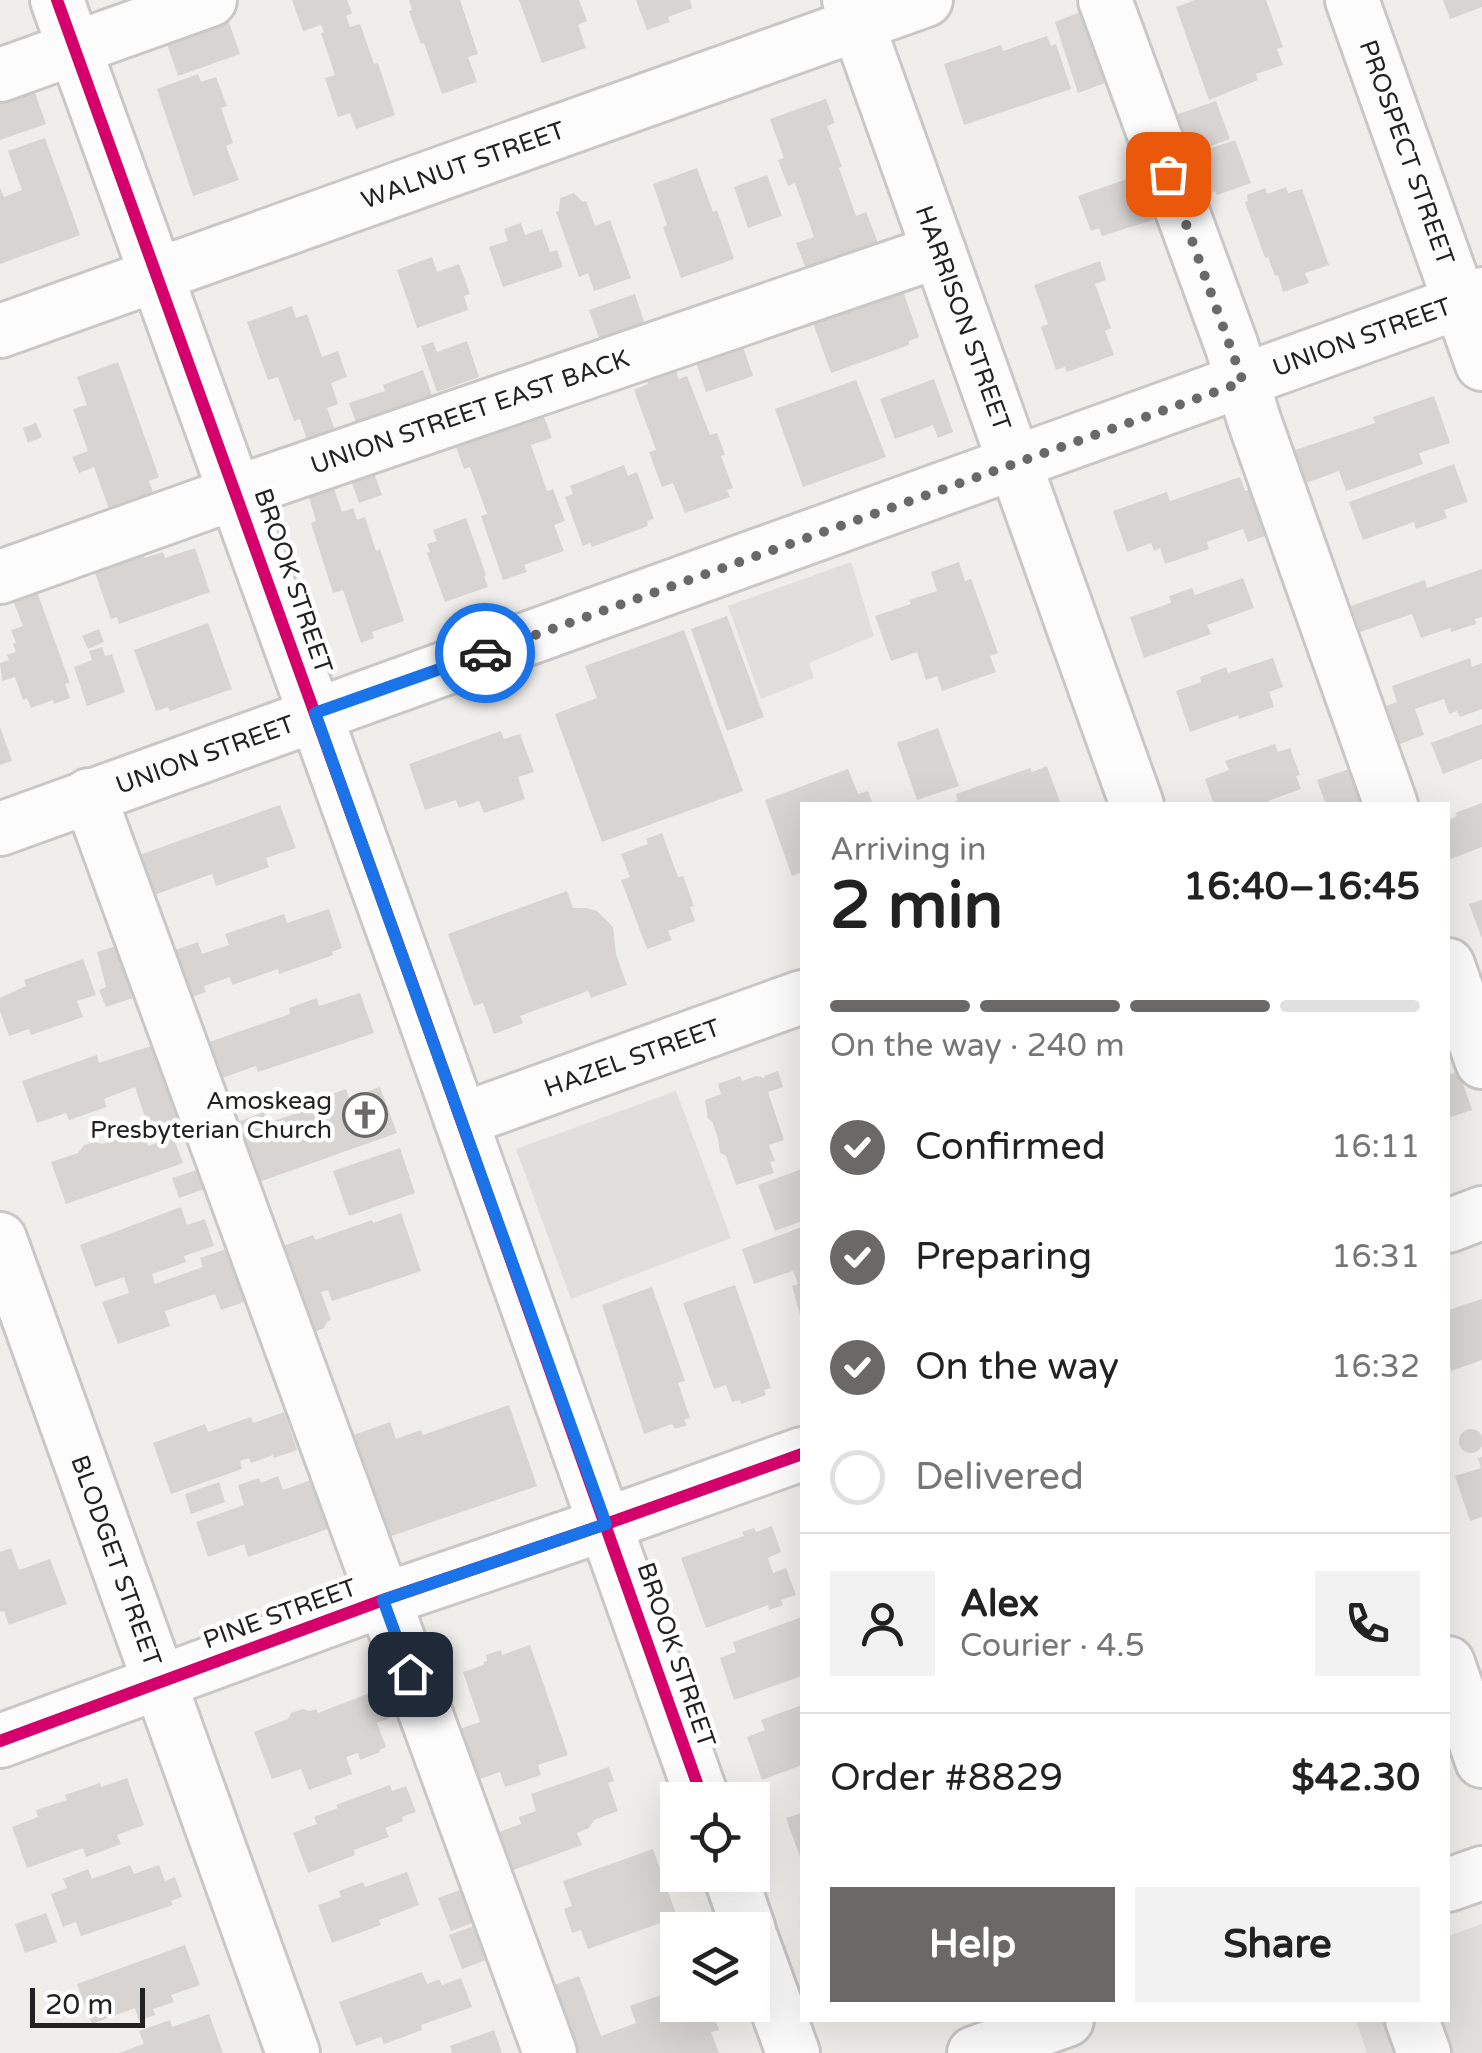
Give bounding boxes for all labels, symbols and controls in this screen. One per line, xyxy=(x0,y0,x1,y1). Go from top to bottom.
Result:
street label: PROSPECT STREET xyxy=(1353,36,1460,269)
street label: WALNUT STREET xyxy=(358,115,569,216)
pin xyxy=(1126,132,1211,217)
icon: bag xyxy=(1141,147,1196,202)
street label: HARRISON STREET xyxy=(909,201,1017,435)
street label: UNION STREET xyxy=(1269,291,1455,383)
street label: UNION STREET EAST BACK xyxy=(307,344,633,481)
street label: BROOK STREET xyxy=(247,485,339,677)
courier xyxy=(435,603,535,703)
icon: car xyxy=(458,626,513,681)
street label: UNION STREET xyxy=(112,709,298,801)
text: Arriving in xyxy=(830,831,987,869)
text: 16:40–16:45 xyxy=(1183,864,1420,910)
text: 2 min xyxy=(830,867,1003,946)
street label: HAZEL STREET xyxy=(540,1013,724,1104)
text: On the way · 240 m xyxy=(830,1027,1125,1065)
place label: Amoskeag Presbyterian Church xyxy=(90,1086,332,1145)
church icon: Amoskeag Presbyterian Church xyxy=(342,1092,388,1138)
icon: check xyxy=(830,1120,885,1175)
text: Confirmed xyxy=(915,1124,1106,1170)
text: 16:11 xyxy=(1331,1128,1420,1166)
icon: check xyxy=(830,1230,885,1285)
text: Preparing xyxy=(915,1234,1092,1280)
text: 16:31 xyxy=(1331,1238,1420,1276)
icon: check xyxy=(830,1340,885,1395)
text: On the way xyxy=(915,1344,1119,1390)
text: 16:32 xyxy=(1331,1348,1420,1386)
street label: BLODGET STREET xyxy=(64,1451,168,1670)
text: Delivered xyxy=(915,1454,1084,1500)
street label: BROOK STREET xyxy=(630,1559,722,1751)
button: person xyxy=(830,1571,935,1676)
button: phone xyxy=(1315,1571,1420,1676)
street label: PINE STREET xyxy=(199,1572,361,1656)
text: Alex xyxy=(960,1581,1039,1627)
text: Courier · 4.5 xyxy=(960,1627,1145,1665)
pin xyxy=(368,1632,453,1717)
icon: home xyxy=(383,1647,438,1702)
text: Order #8829 xyxy=(830,1755,1063,1801)
text: $42.30 xyxy=(1291,1755,1420,1801)
map controls xyxy=(660,1782,770,2022)
button: locate xyxy=(660,1782,770,1892)
button: Help xyxy=(830,1887,1115,2002)
button: Share xyxy=(1135,1887,1420,2002)
button: layers xyxy=(660,1912,770,2022)
scale bar xyxy=(30,1983,145,2028)
text: 20 m xyxy=(45,1988,113,2022)

